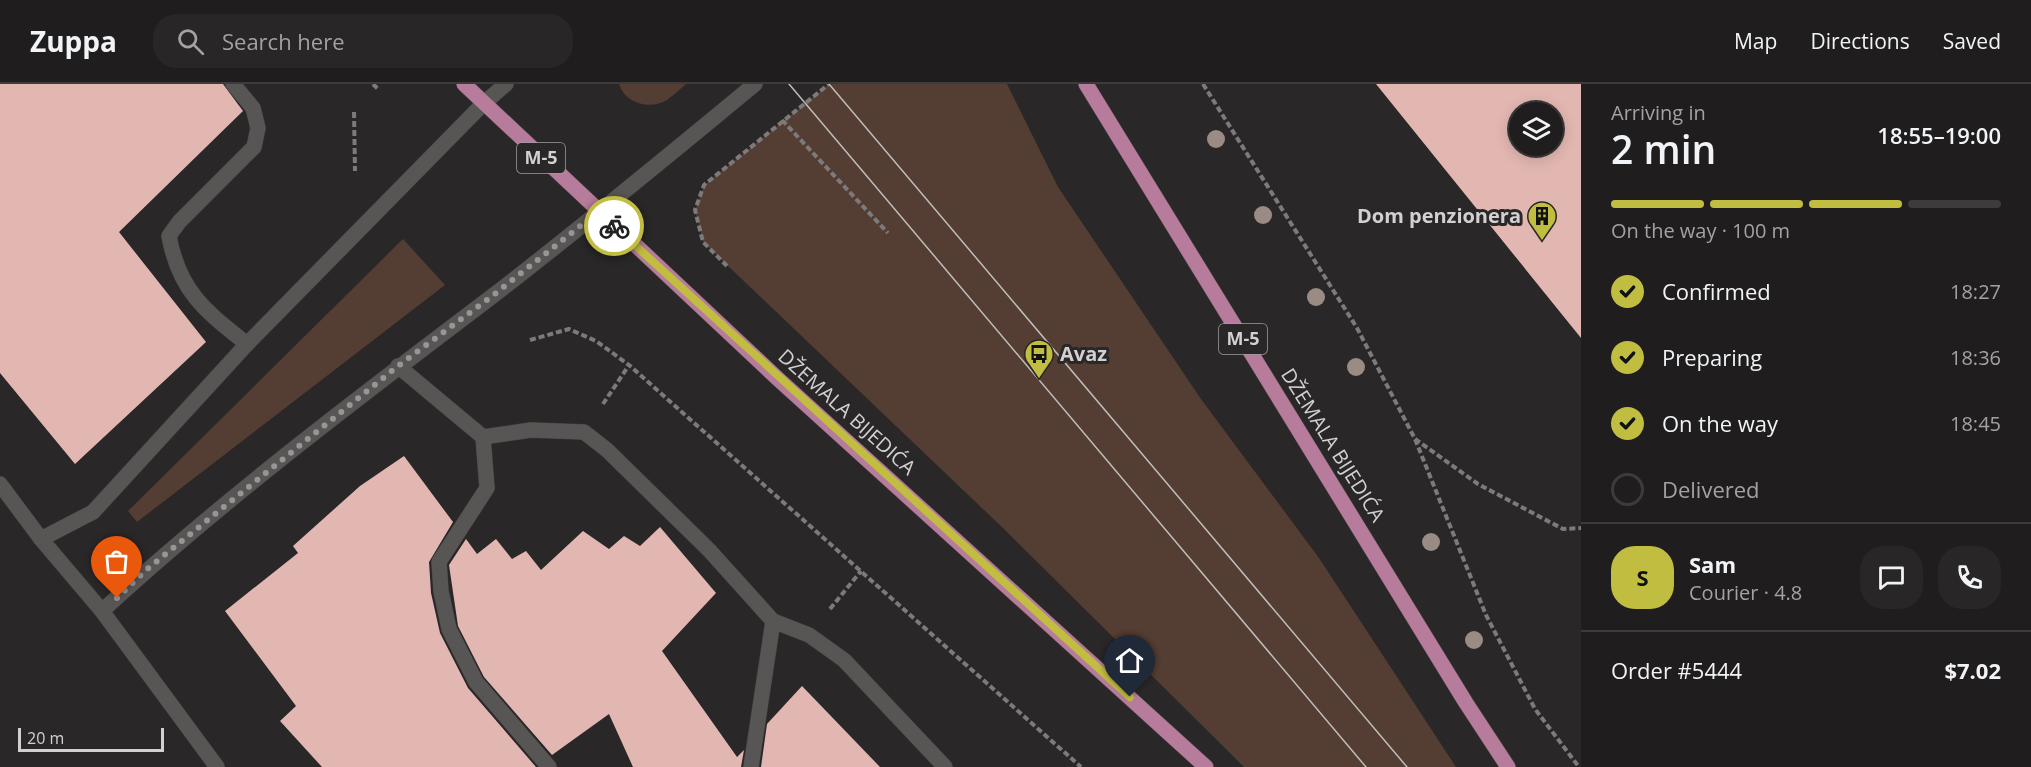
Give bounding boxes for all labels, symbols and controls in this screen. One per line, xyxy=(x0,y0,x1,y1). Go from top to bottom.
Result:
search box xyxy=(153,14,573,68)
text: Zuppa xyxy=(30,22,117,60)
icon: search xyxy=(174,25,207,58)
text: Search here xyxy=(222,26,345,56)
text: Map xyxy=(1734,27,1777,55)
text: Directions xyxy=(1810,27,1910,55)
text: Saved xyxy=(1943,27,2001,55)
text: Arriving in xyxy=(1611,99,1706,126)
map controls xyxy=(1509,102,1563,156)
button: layers xyxy=(1509,102,1563,156)
text: 18:55–19:00 xyxy=(1877,120,2001,150)
text: 2 min xyxy=(1611,122,1716,175)
road number: M-5 xyxy=(517,143,565,173)
courier xyxy=(584,196,644,256)
building icon: Dom penzionera xyxy=(1526,200,1558,242)
place label: Dom penzionera xyxy=(1357,202,1521,229)
icon: bike xyxy=(598,210,631,243)
text: On the way · 100 m xyxy=(1611,217,1790,244)
icon: check xyxy=(1611,275,1644,308)
text: Confirmed xyxy=(1662,276,1771,306)
text: 18:27 xyxy=(1950,278,2001,305)
road number: M-5 xyxy=(1219,324,1267,354)
bus stop icon: Avaz xyxy=(1023,338,1055,380)
place label: Avaz xyxy=(1060,340,1107,367)
icon: check xyxy=(1611,341,1644,374)
text: Preparing xyxy=(1662,342,1762,372)
street label: DŽEMALA BIJEDIĆA xyxy=(773,343,922,481)
text: 18:36 xyxy=(1950,344,2001,371)
street label: DŽEMALA BIJEDIĆA xyxy=(1275,363,1392,527)
icon: check xyxy=(1611,407,1644,440)
text: On the way xyxy=(1662,408,1778,438)
text: 18:45 xyxy=(1950,410,2001,437)
text: Delivered xyxy=(1662,474,1760,504)
pin xyxy=(91,536,142,598)
icon: bag xyxy=(100,545,133,578)
button: chat xyxy=(1860,546,1923,609)
button: phone xyxy=(1938,546,2001,609)
text: Sam xyxy=(1689,549,1736,579)
text: S xyxy=(1636,562,1649,592)
text: Courier · 4.8 xyxy=(1689,579,1802,606)
pin xyxy=(1104,635,1155,697)
icon: home xyxy=(1113,644,1146,677)
text: Order #5444 xyxy=(1611,655,1742,685)
text: $7.02 xyxy=(1944,655,2001,685)
scale bar xyxy=(18,725,164,752)
text: 20 m xyxy=(27,727,64,749)

